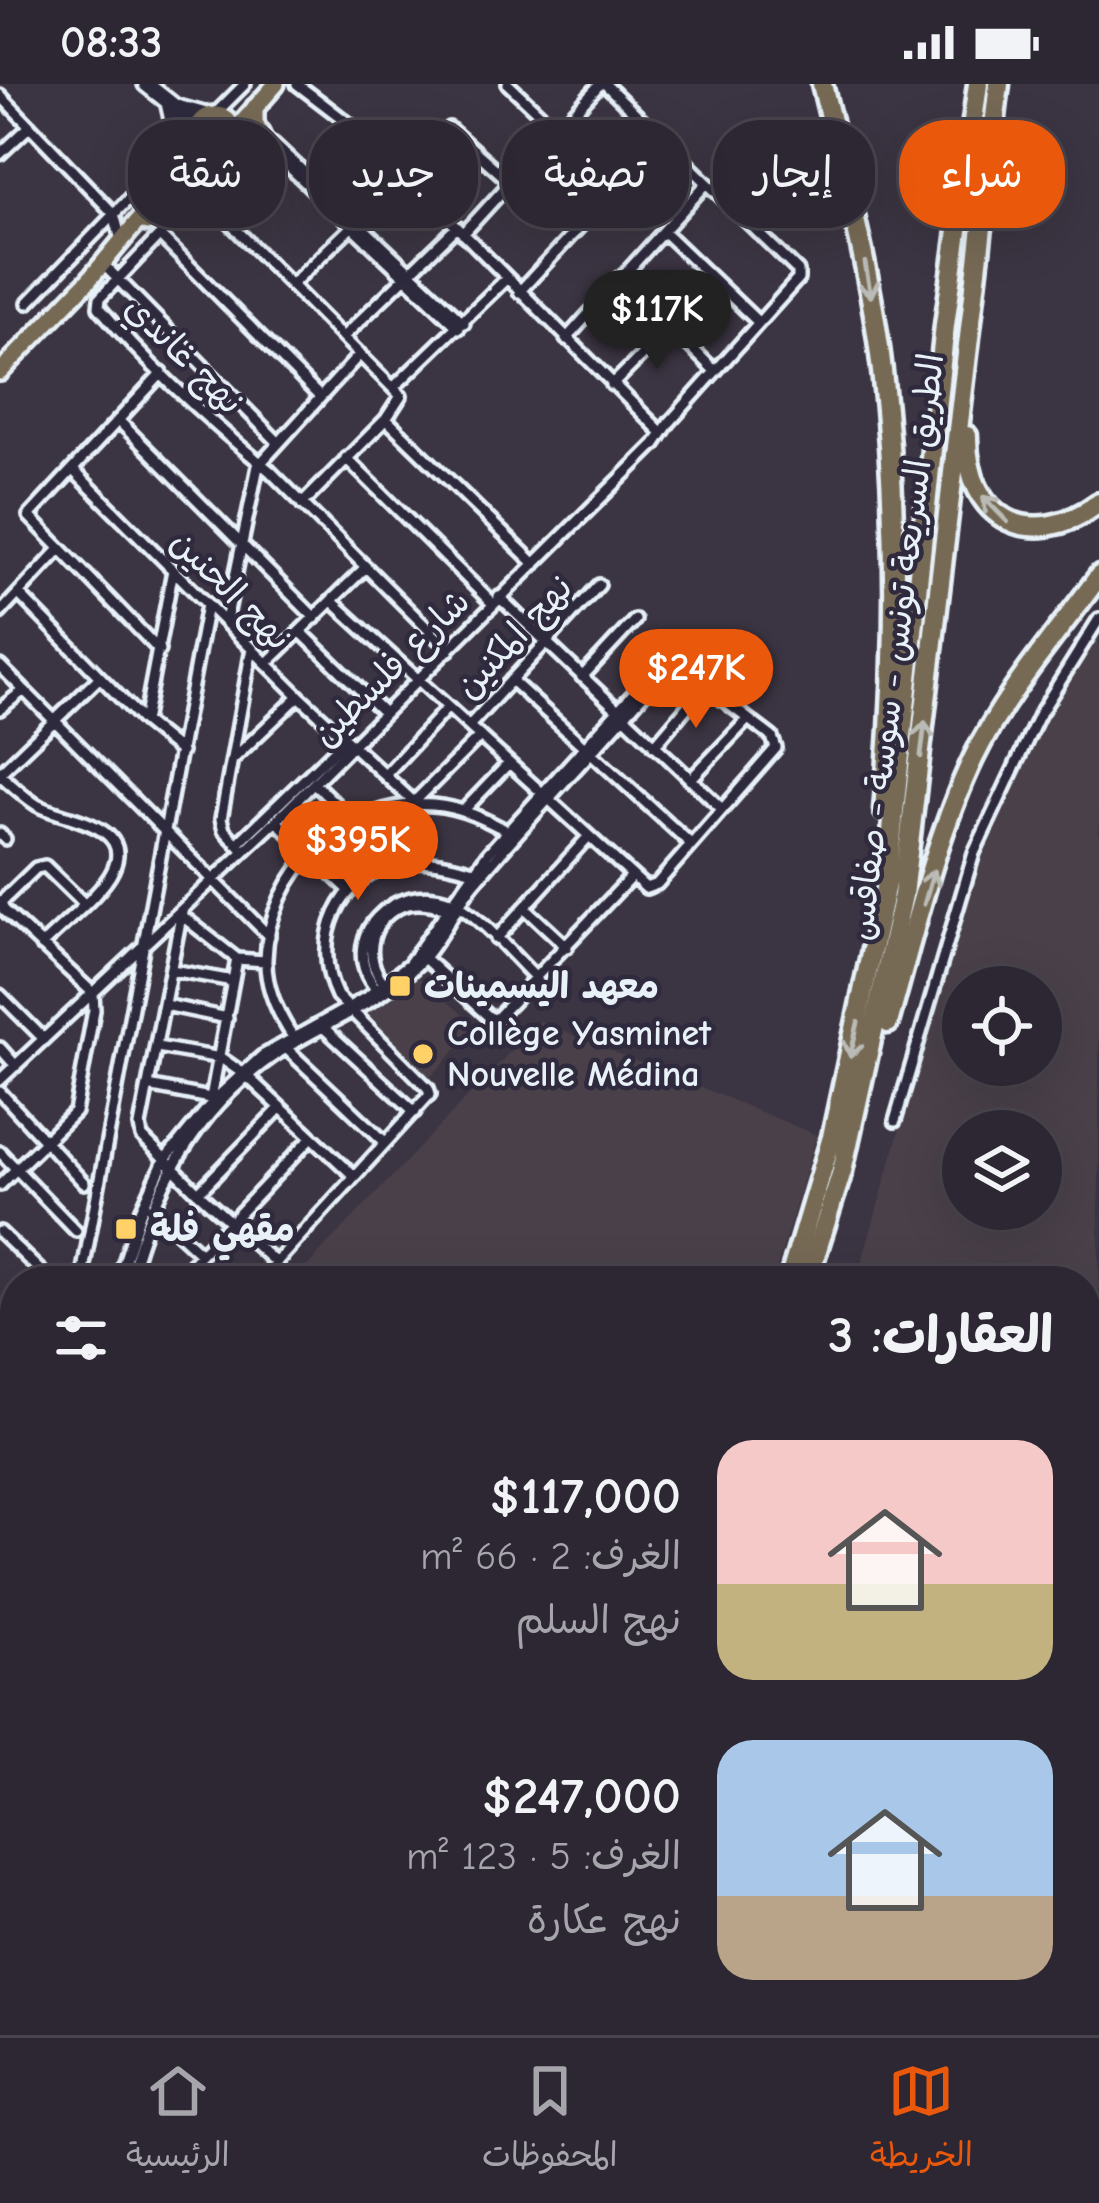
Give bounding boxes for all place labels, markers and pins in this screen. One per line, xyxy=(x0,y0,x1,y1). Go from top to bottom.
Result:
pin: $117K xyxy=(573,270,741,372)
pin: $247K xyxy=(612,629,780,731)
pin: $395K xyxy=(274,801,442,903)
place label: معهد اليسمينات xyxy=(424,966,659,1007)
marker: معهد اليسمينات xyxy=(387,973,413,999)
place label: Collège Yasminet Nouvelle Médina xyxy=(447,1013,712,1095)
marker: Collège Yasminet Nouvelle Médina xyxy=(410,1041,436,1067)
place label: مقهي فلة xyxy=(150,1209,295,1261)
marker: مقهي فلة xyxy=(113,1216,139,1242)

